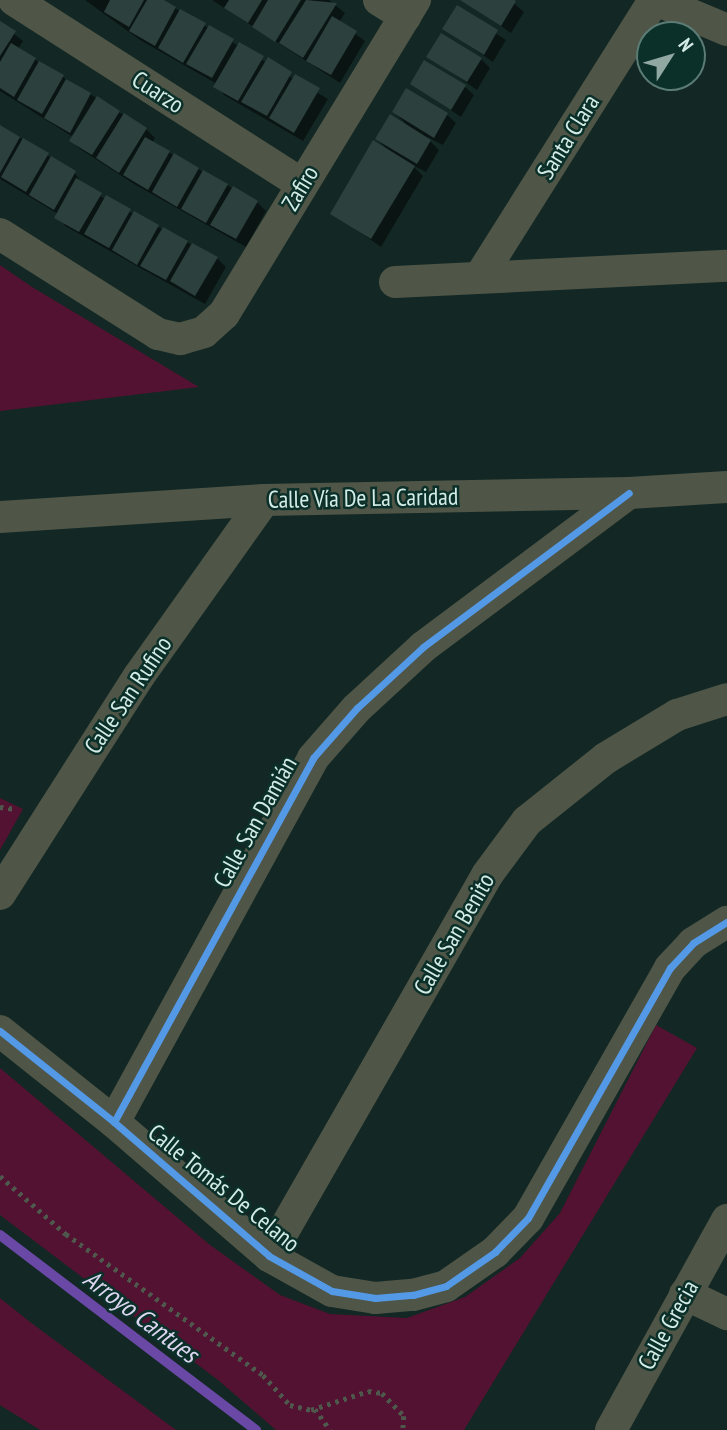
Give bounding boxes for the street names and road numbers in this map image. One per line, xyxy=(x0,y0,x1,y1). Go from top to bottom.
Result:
street label: Cuarzo xyxy=(127,65,189,119)
street label: Santa Clara xyxy=(531,89,605,185)
street label: Zafiro xyxy=(276,160,324,216)
street label: Calle Vía De La Caridad xyxy=(267,482,459,514)
street label: Calle San Rufino xyxy=(78,631,178,759)
street label: Calle San Damián xyxy=(207,752,303,892)
street label: Calle San Benito xyxy=(408,868,500,1000)
street label: Calle Tomás De Celano xyxy=(142,1118,306,1258)
street label: Calle Grecia xyxy=(632,1275,704,1375)

